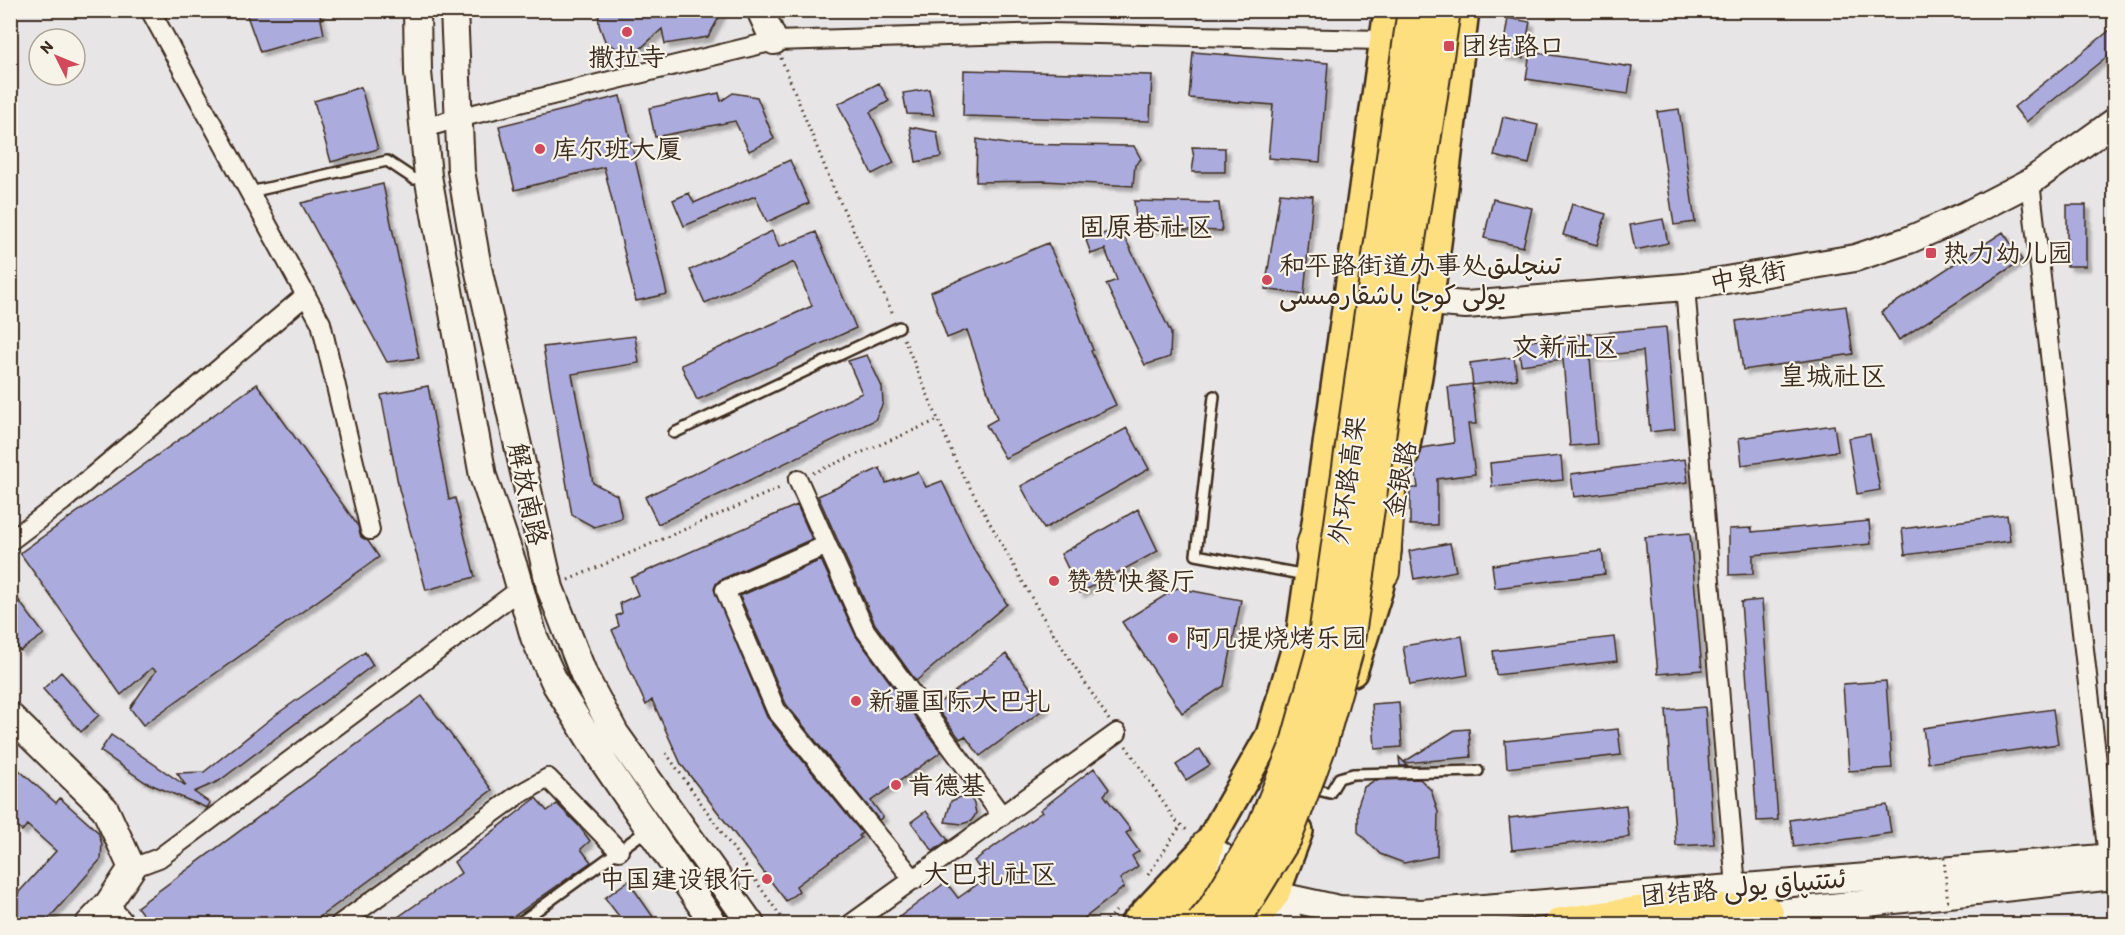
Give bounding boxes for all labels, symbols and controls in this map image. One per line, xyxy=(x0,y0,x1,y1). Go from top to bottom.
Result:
marker: 撒拉寺 xyxy=(620,25,634,39)
north arrow xyxy=(27,27,87,87)
place label: 团结路口 xyxy=(1461,30,1565,62)
text: N xyxy=(36,37,57,58)
marker: 团结路口 xyxy=(1442,39,1456,53)
place label: 撒拉寺 xyxy=(588,41,666,73)
place label: 库尔班大厦 xyxy=(552,133,682,165)
marker: 库尔班大厦 xyxy=(533,142,547,156)
district label: 固原巷社区 xyxy=(1079,210,1214,243)
place label: 热力幼儿园 xyxy=(1943,237,2073,269)
marker: 热力幼儿园 xyxy=(1924,246,1938,260)
place label: 和平路街道办事处تىنچلىق يولى كوچا باشقارمىسى xyxy=(1279,249,1562,312)
street label: 中泉街 xyxy=(1707,253,1789,299)
marker: 和平路街道办事处تىنچلىق يولى كوچا باشقارمىسى xyxy=(1260,273,1274,287)
district label: 文新社区 xyxy=(1511,330,1619,363)
district label: 皇城社区 xyxy=(1779,359,1887,392)
street label: 外环路高架 xyxy=(1322,413,1372,547)
street label: 金银路 xyxy=(1377,438,1423,520)
street label: 解放南路 xyxy=(502,440,554,548)
place label: 赞赞快餐厅 xyxy=(1066,565,1196,597)
marker: 赞赞快餐厅 xyxy=(1047,574,1061,588)
place label: 阿凡提烧烤乐园 xyxy=(1185,622,1367,654)
marker: 阿凡提烧烤乐园 xyxy=(1166,631,1180,645)
place label: 新疆国际大巴扎 xyxy=(868,685,1050,717)
marker: 新疆国际大巴扎 xyxy=(849,694,863,708)
place label: 肯德基 xyxy=(908,769,986,801)
marker: 肯德基 xyxy=(889,778,903,792)
district label: 大巴扎社区 xyxy=(923,857,1058,890)
street label: 团结路 ئىتتىپاق يولى xyxy=(1639,862,1847,913)
place label: 中国建设银行 xyxy=(599,863,755,895)
marker: 中国建设银行 xyxy=(760,872,774,886)

